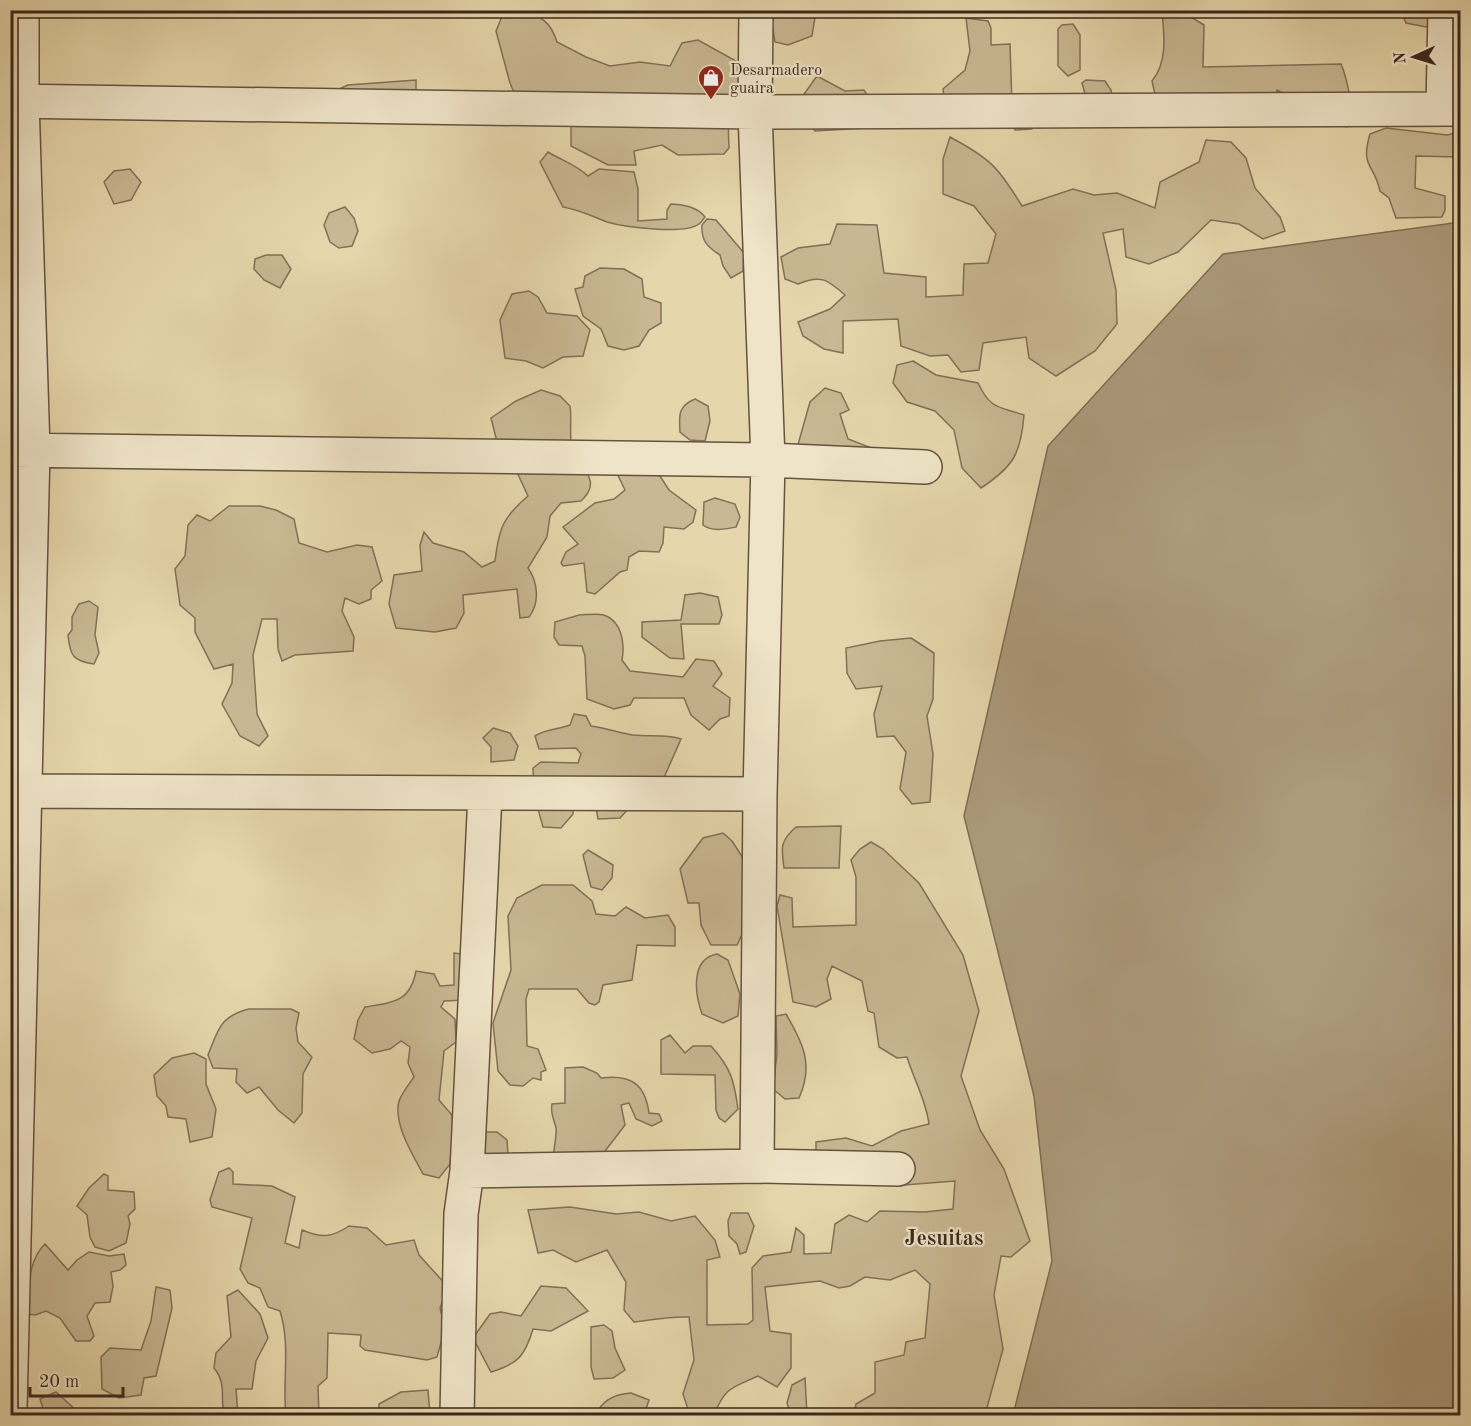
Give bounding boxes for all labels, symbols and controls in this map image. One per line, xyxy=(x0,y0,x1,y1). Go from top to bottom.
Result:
north arrow xyxy=(1384,27,1444,87)
text: N xyxy=(1393,50,1409,65)
shop icon: Desarmadero guaira xyxy=(696,63,726,101)
place label: Desarmadero guaira xyxy=(730,63,822,97)
district label: Jesuitas xyxy=(905,1228,983,1250)
scale bar xyxy=(30,1360,123,1398)
text: 20 m xyxy=(39,1373,79,1391)

